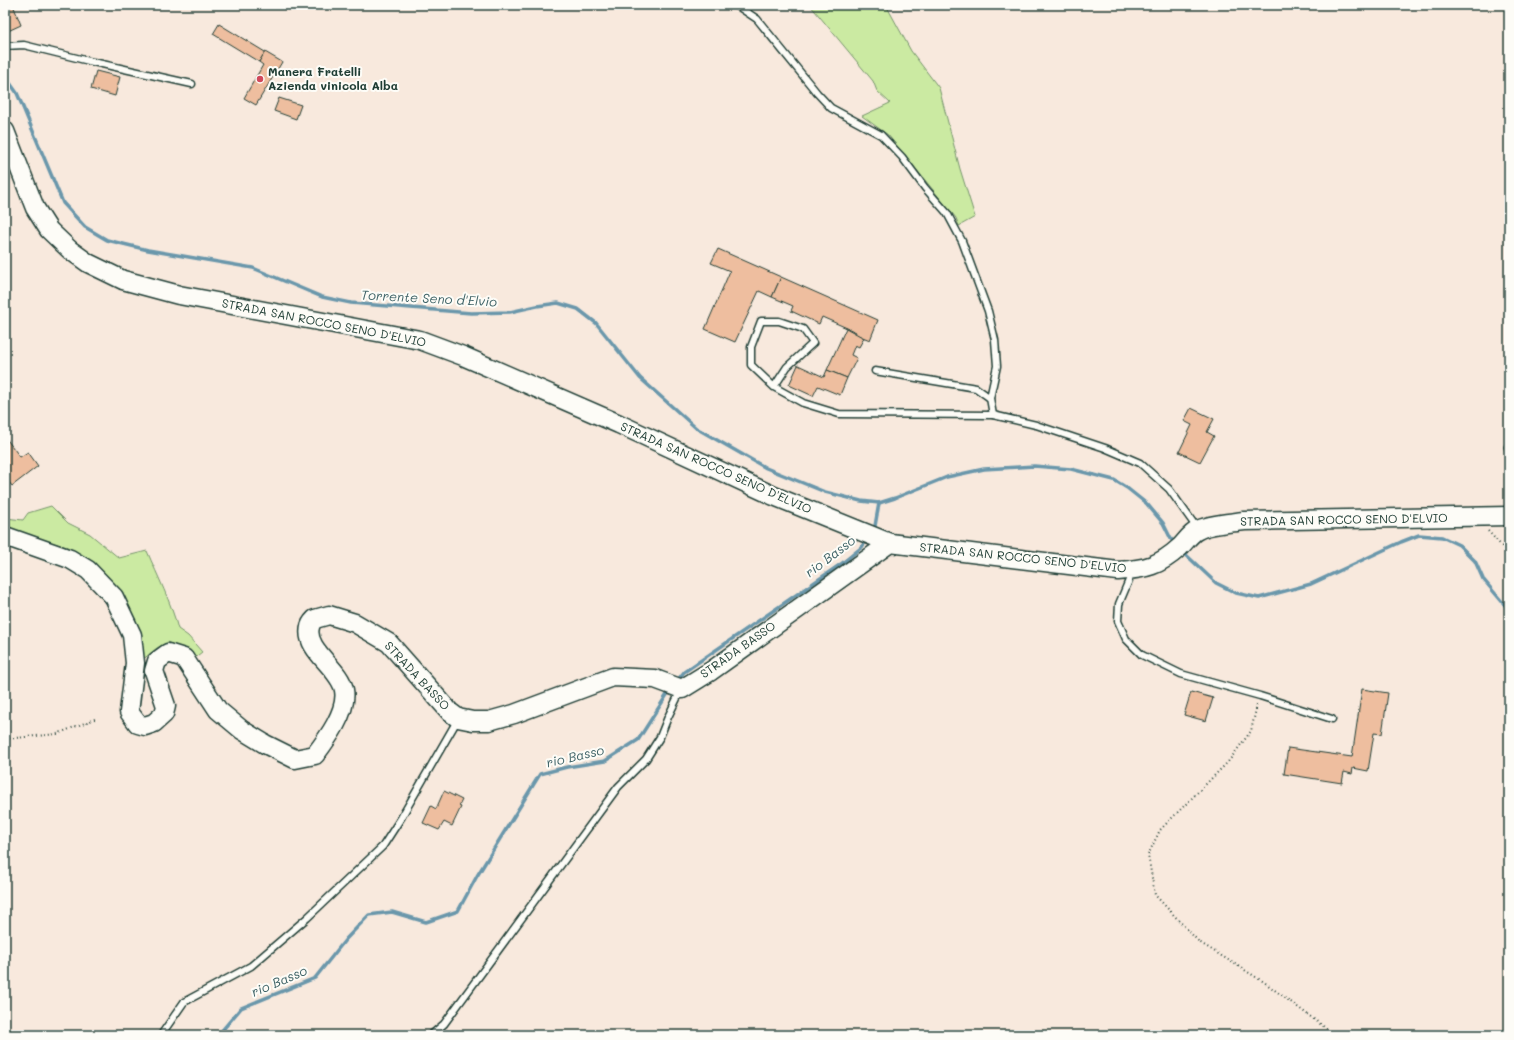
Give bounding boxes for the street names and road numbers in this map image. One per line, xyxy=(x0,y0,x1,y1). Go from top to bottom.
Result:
street label: STRADA SAN ROCCO SENO D'ELVIO xyxy=(221,294,428,350)
street label: STRADA SAN ROCCO SENO D'ELVIO xyxy=(618,418,815,517)
street label: STRADA SAN ROCCO SENO D'ELVIO xyxy=(1240,509,1448,529)
street label: STRADA SAN ROCCO SENO D'ELVIO xyxy=(919,538,1127,576)
street label: STRADA BASSO xyxy=(697,617,778,681)
street label: STRADA BASSO xyxy=(382,637,454,713)

